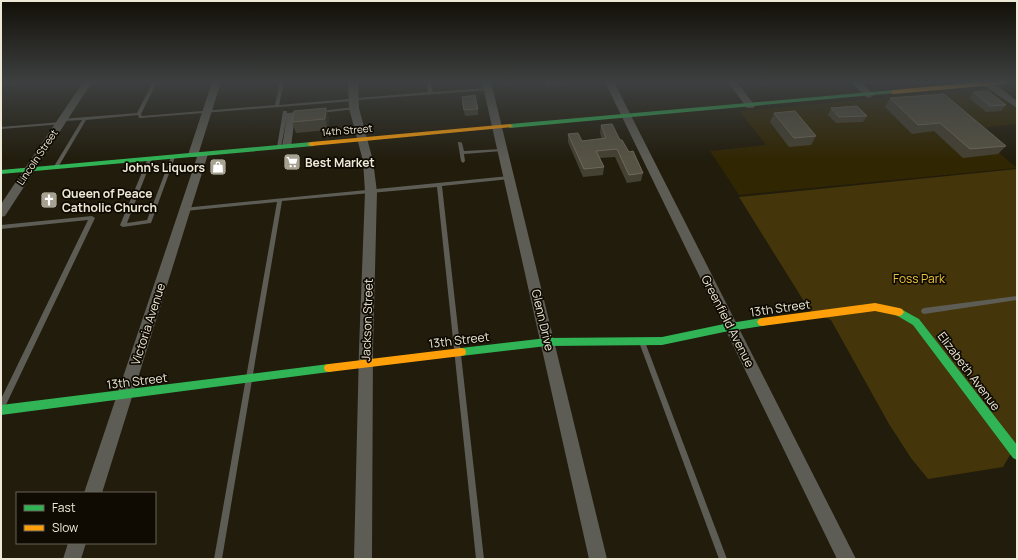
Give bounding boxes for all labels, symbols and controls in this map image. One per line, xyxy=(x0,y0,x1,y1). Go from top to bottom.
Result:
street label: 14th Street xyxy=(321,121,373,139)
street label: Lincoln Street xyxy=(13,126,61,188)
supermarket icon: Best Market xyxy=(282,152,302,172)
place label: Best Market xyxy=(305,154,375,171)
shop icon: John's Liquors xyxy=(208,157,228,177)
place label: John's Liquors xyxy=(123,159,205,176)
place label: Queen of Peace Catholic Church xyxy=(62,185,157,216)
church icon: Queen of Peace Catholic Church xyxy=(39,190,59,210)
park label: Foss Park xyxy=(893,270,946,287)
street label: Greenfield Avenue xyxy=(697,272,759,370)
street label: Jackson Street xyxy=(357,278,377,362)
street label: Victoria Avenue xyxy=(127,281,169,367)
street label: Glenn Drive xyxy=(528,287,558,353)
street label: 13th Street xyxy=(749,295,812,321)
street label: 13th Street xyxy=(428,328,490,352)
street label: Elizabeth Avenue xyxy=(934,328,1004,414)
street label: 13th Street xyxy=(106,369,168,393)
legend xyxy=(16,492,156,544)
text: Fast xyxy=(52,499,76,516)
text: Slow xyxy=(52,519,78,536)

